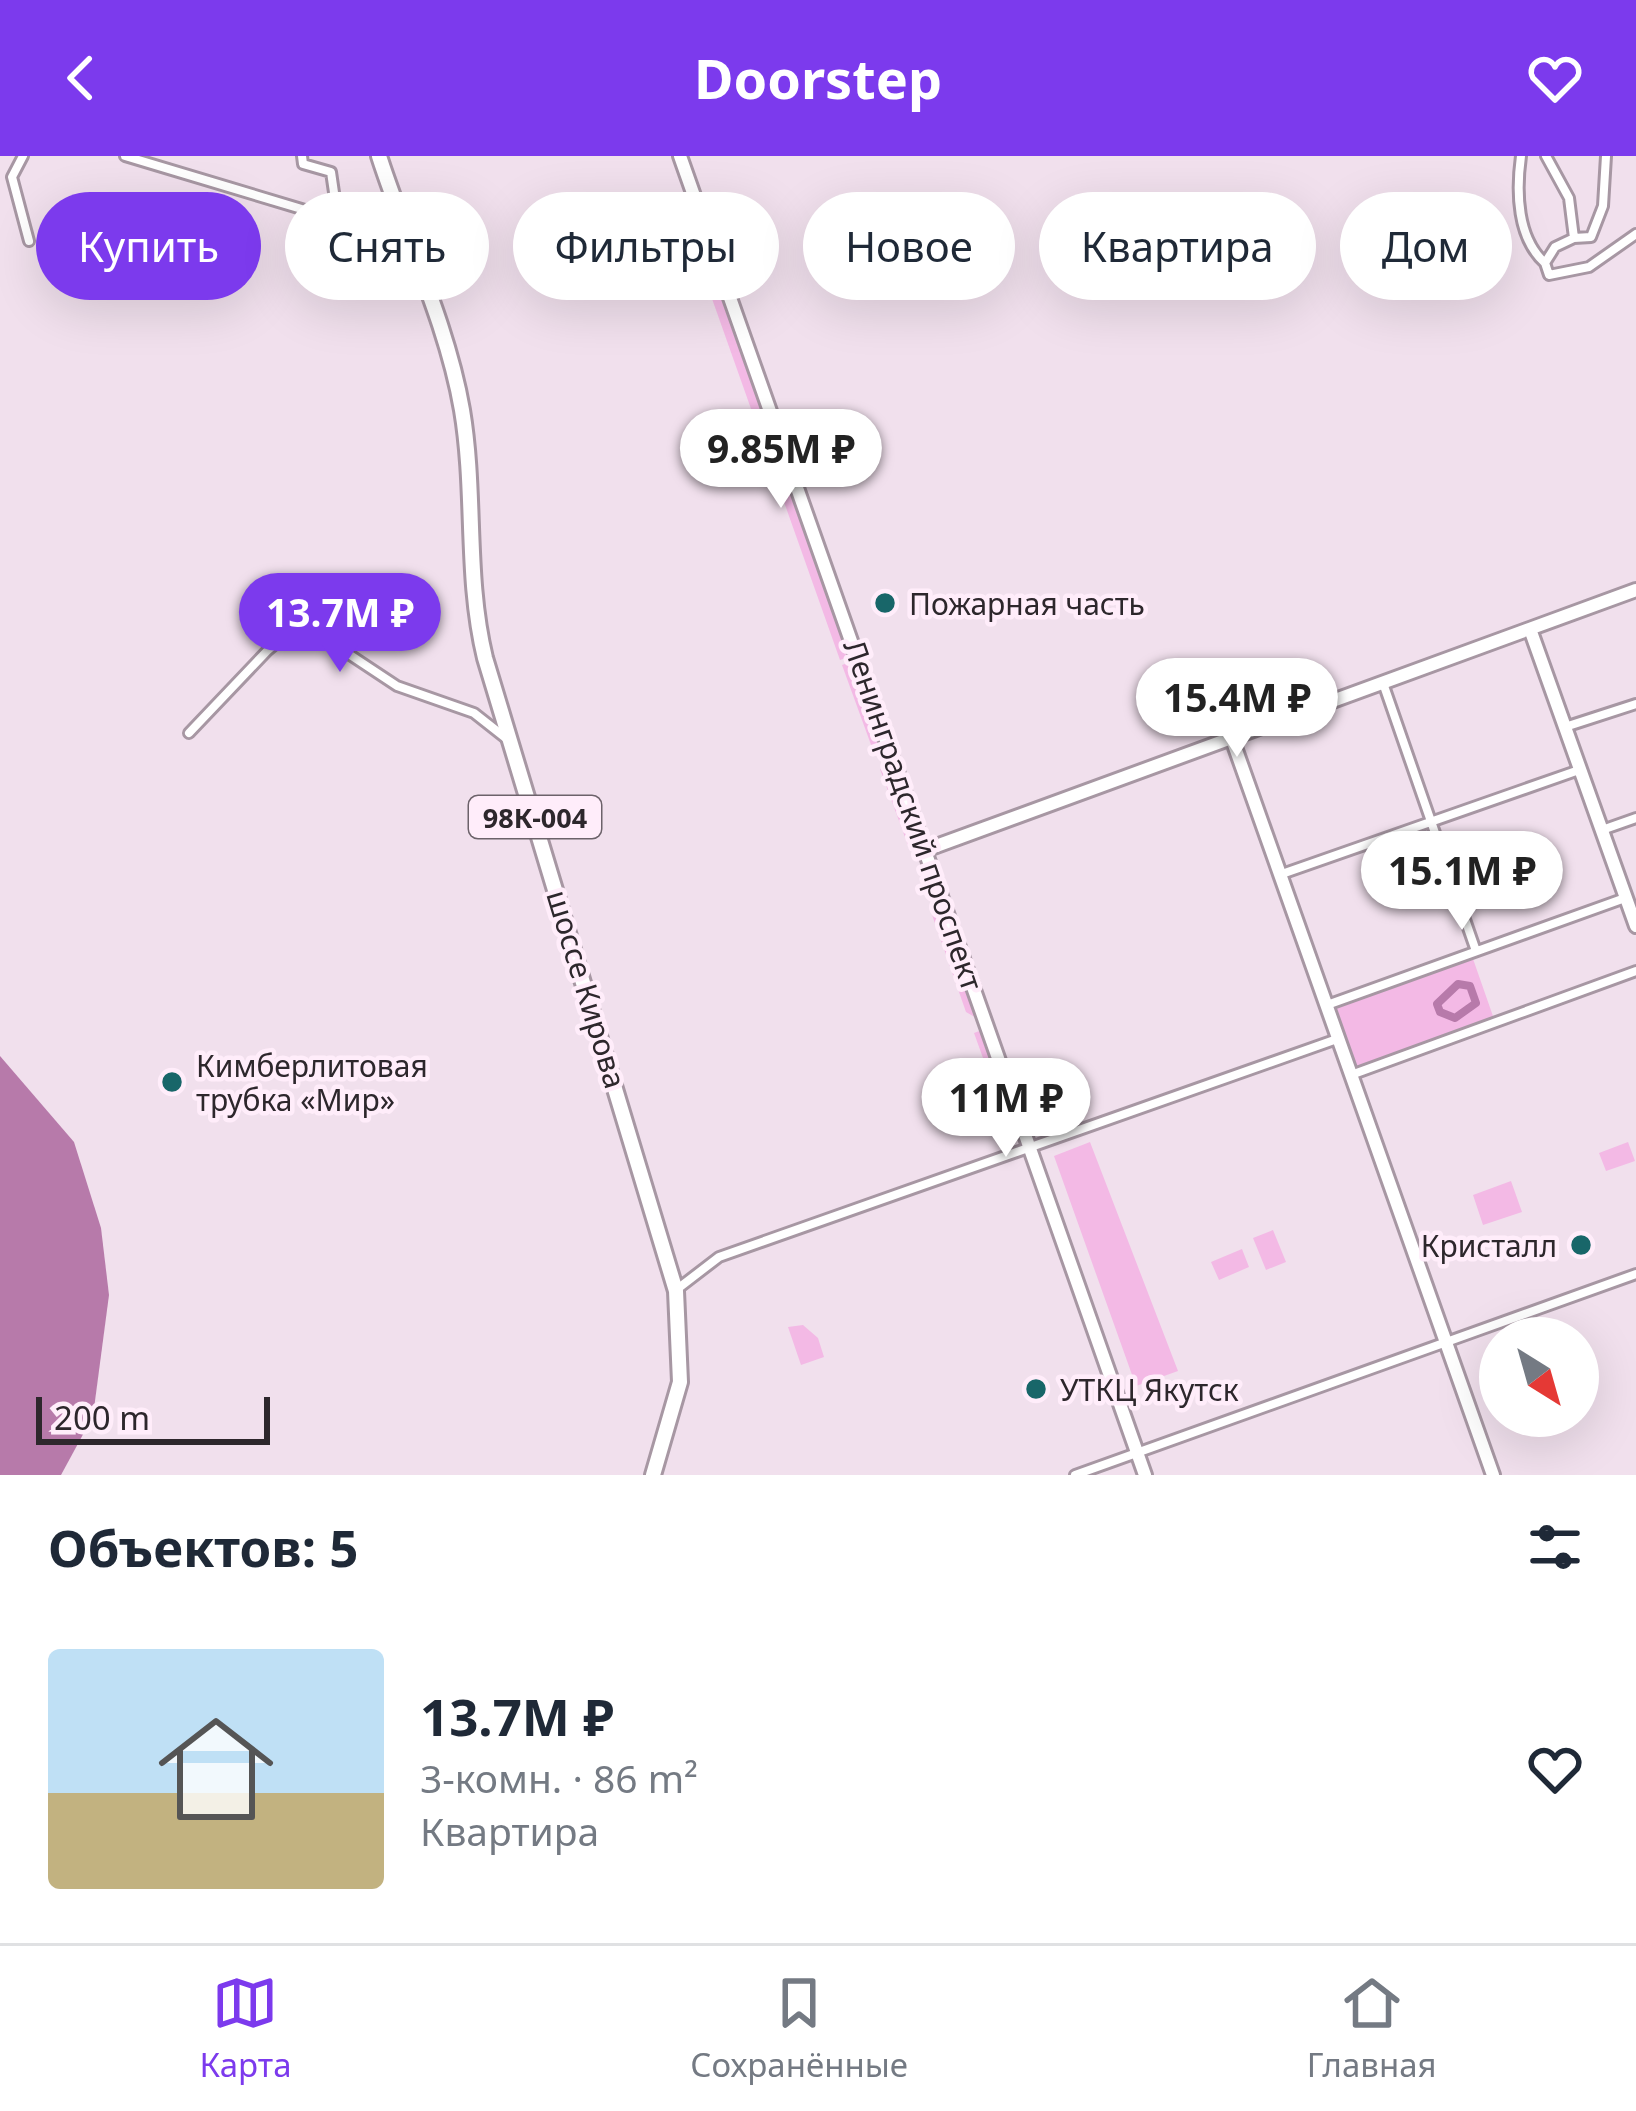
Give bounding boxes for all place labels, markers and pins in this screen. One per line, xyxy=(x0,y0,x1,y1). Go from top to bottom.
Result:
pin: 9.85M ₽ xyxy=(670,409,892,511)
pin: 13.7M ₽ xyxy=(229,573,451,675)
place label: Пожарная часть xyxy=(909,583,1145,624)
marker: Пожарная часть xyxy=(872,590,898,616)
pin: 15.4M ₽ xyxy=(1126,658,1348,760)
pin: 15.1M ₽ xyxy=(1351,831,1573,933)
place label: Кимберлитовая трубка «Мир» xyxy=(196,1045,428,1120)
pin: 11M ₽ xyxy=(922,1058,1090,1160)
marker: Кимберлитовая трубка «Мир» xyxy=(159,1069,185,1095)
place label: Кристалл xyxy=(1421,1225,1557,1266)
marker: Кристалл xyxy=(1568,1232,1594,1258)
place label: УТКЦ Якутск xyxy=(1060,1369,1239,1410)
marker: УТКЦ Якутск xyxy=(1023,1376,1049,1402)

